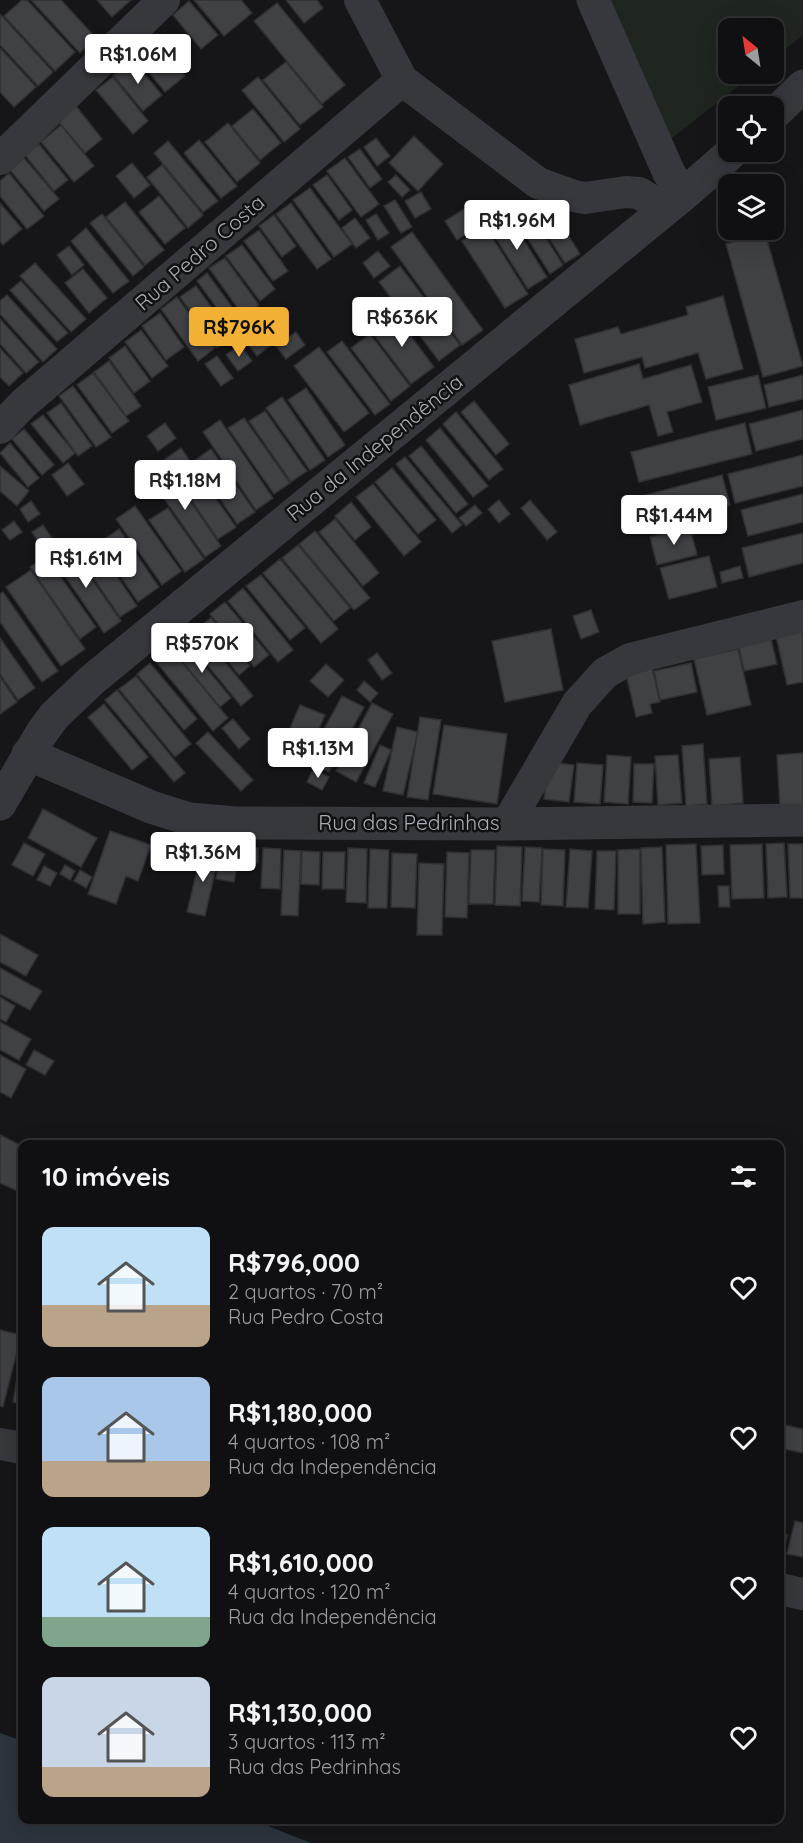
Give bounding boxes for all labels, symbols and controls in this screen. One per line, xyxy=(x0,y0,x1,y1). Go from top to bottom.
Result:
north arrow xyxy=(718,18,784,84)
map controls xyxy=(718,18,784,240)
pin: R$1.06M xyxy=(83,34,193,85)
text: R$1.06M xyxy=(99,41,177,66)
button: locate xyxy=(718,96,784,162)
button: layers xyxy=(718,174,784,240)
street label: Rua Pedro Costa xyxy=(129,189,269,316)
pin: R$1.96M xyxy=(462,200,572,251)
text: R$1.96M xyxy=(478,207,556,232)
pin: R$636K xyxy=(353,297,451,348)
text: R$636K xyxy=(366,304,438,329)
pin: R$796K xyxy=(190,307,288,358)
text: R$796K xyxy=(203,314,275,339)
street label: Rua da Independência xyxy=(281,368,468,526)
pin: R$1.18M xyxy=(130,460,240,511)
text: R$1.18M xyxy=(149,467,221,492)
pin: R$1.44M xyxy=(619,495,729,546)
text: R$1.44M xyxy=(635,502,713,527)
pin: R$1.61M xyxy=(31,538,141,589)
text: R$1.61M xyxy=(49,545,123,570)
pin: R$570K xyxy=(153,623,251,674)
text: R$570K xyxy=(165,630,239,655)
pin: R$1.13M xyxy=(263,728,373,779)
text: R$1.13M xyxy=(282,735,354,760)
street label: Rua das Pedrinhas xyxy=(318,809,500,835)
pin: R$1.36M xyxy=(148,832,258,883)
text: R$1.36M xyxy=(165,839,241,864)
text: 10 imóveis xyxy=(42,1160,170,1193)
icon: filters xyxy=(727,1160,760,1193)
text: R$796,000 xyxy=(228,1246,360,1279)
icon: home xyxy=(90,1251,162,1323)
icon: heart xyxy=(727,1271,760,1304)
text: 2 quartos · 70 m² xyxy=(228,1279,383,1304)
text: Rua Pedro Costa xyxy=(228,1304,384,1329)
text: R$1,180,000 xyxy=(228,1396,372,1429)
icon: home xyxy=(90,1401,162,1473)
icon: heart xyxy=(727,1421,760,1454)
text: 4 quartos · 108 m² xyxy=(228,1429,390,1454)
text: Rua da Independência xyxy=(228,1454,437,1479)
text: R$1,610,000 xyxy=(228,1546,374,1579)
icon: home xyxy=(90,1551,162,1623)
icon: heart xyxy=(727,1571,760,1604)
text: 4 quartos · 120 m² xyxy=(228,1579,391,1604)
text: Rua da Independência xyxy=(228,1604,437,1629)
text: R$1,130,000 xyxy=(228,1696,372,1729)
icon: home xyxy=(90,1701,162,1773)
icon: heart xyxy=(727,1721,760,1754)
text: 3 quartos · 113 m² xyxy=(228,1729,386,1754)
text: Rua das Pedrinhas xyxy=(228,1754,401,1779)

